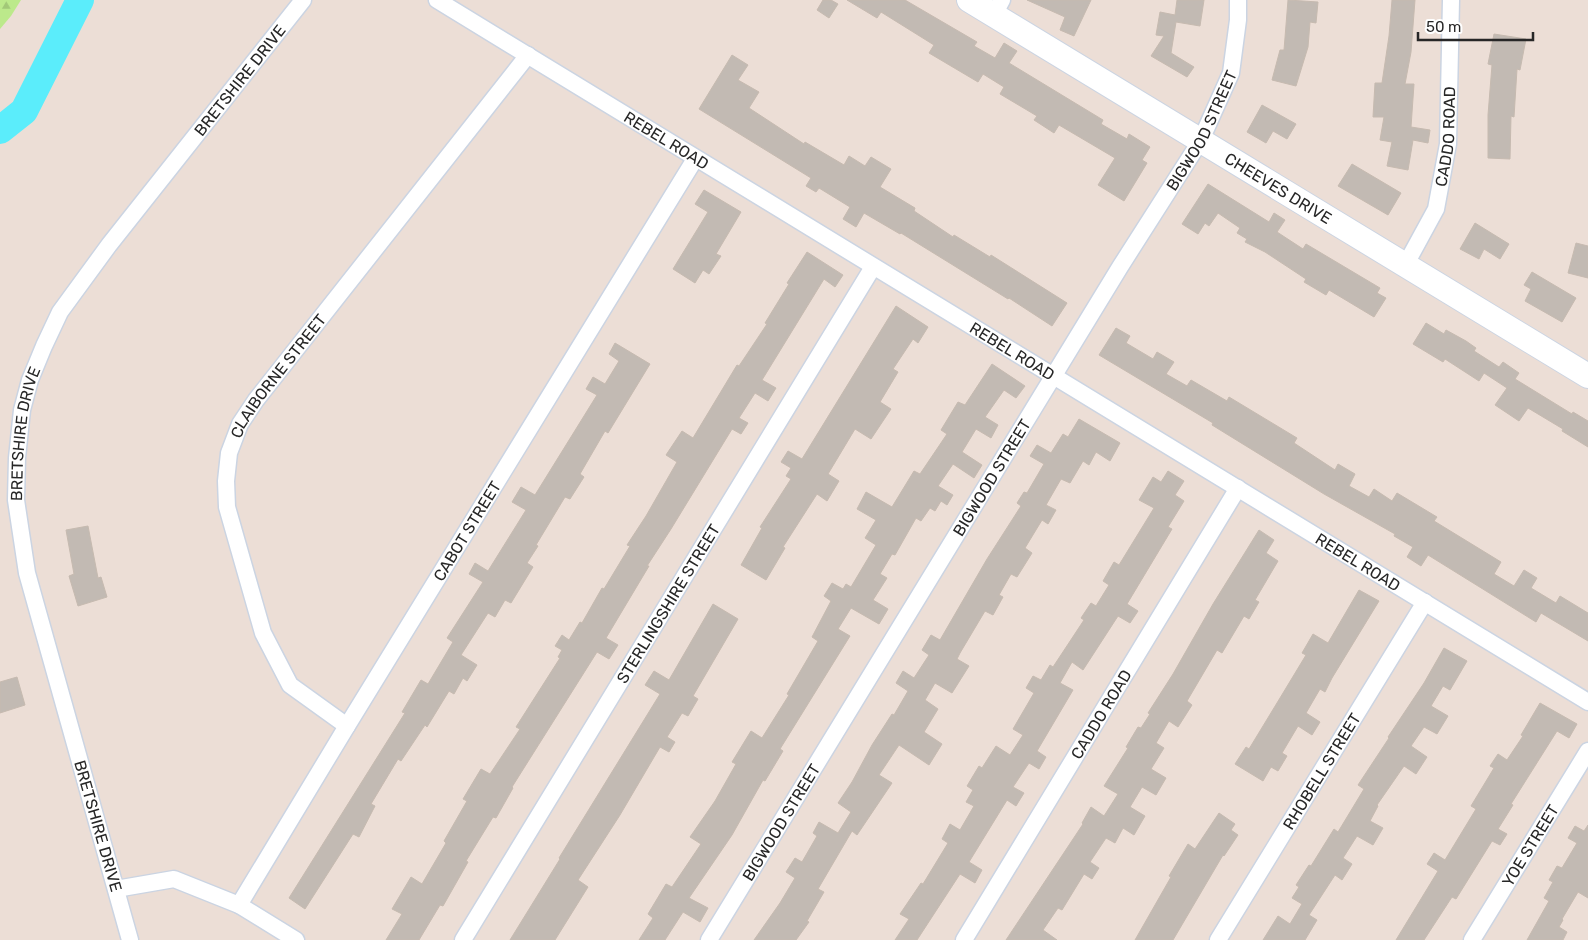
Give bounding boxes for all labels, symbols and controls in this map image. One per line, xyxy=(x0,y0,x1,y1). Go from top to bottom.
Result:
scale bar xyxy=(1418,10,1533,42)
text: 50 m xyxy=(1426,18,1461,36)
street label: BRETSHIRE DRIVE xyxy=(190,21,289,139)
street label: BIGWOOD STREET xyxy=(1162,67,1241,194)
street label: CADDO ROAD xyxy=(1431,86,1459,188)
street label: REBEL ROAD xyxy=(621,107,713,173)
street label: CHEEVES DRIVE xyxy=(1222,148,1335,228)
street label: CLAIBORNE STREET xyxy=(226,310,330,440)
street label: REBEL ROAD xyxy=(966,318,1058,384)
street label: BRETSHIRE DRIVE xyxy=(6,364,44,501)
street label: BIGWOOD STREET xyxy=(949,416,1034,539)
street label: CABOT STREET xyxy=(429,477,505,584)
street label: STERLINGSHIRE STREET xyxy=(612,521,724,687)
street label: REBEL ROAD xyxy=(1312,529,1404,595)
street label: CADDO ROAD xyxy=(1067,666,1135,762)
street label: RHOBELL STREET xyxy=(1279,709,1364,833)
street label: BRETSHIRE DRIVE xyxy=(70,758,126,894)
street label: BIGWOOD STREET xyxy=(738,760,824,884)
street label: YOE STREET xyxy=(1498,801,1562,890)

